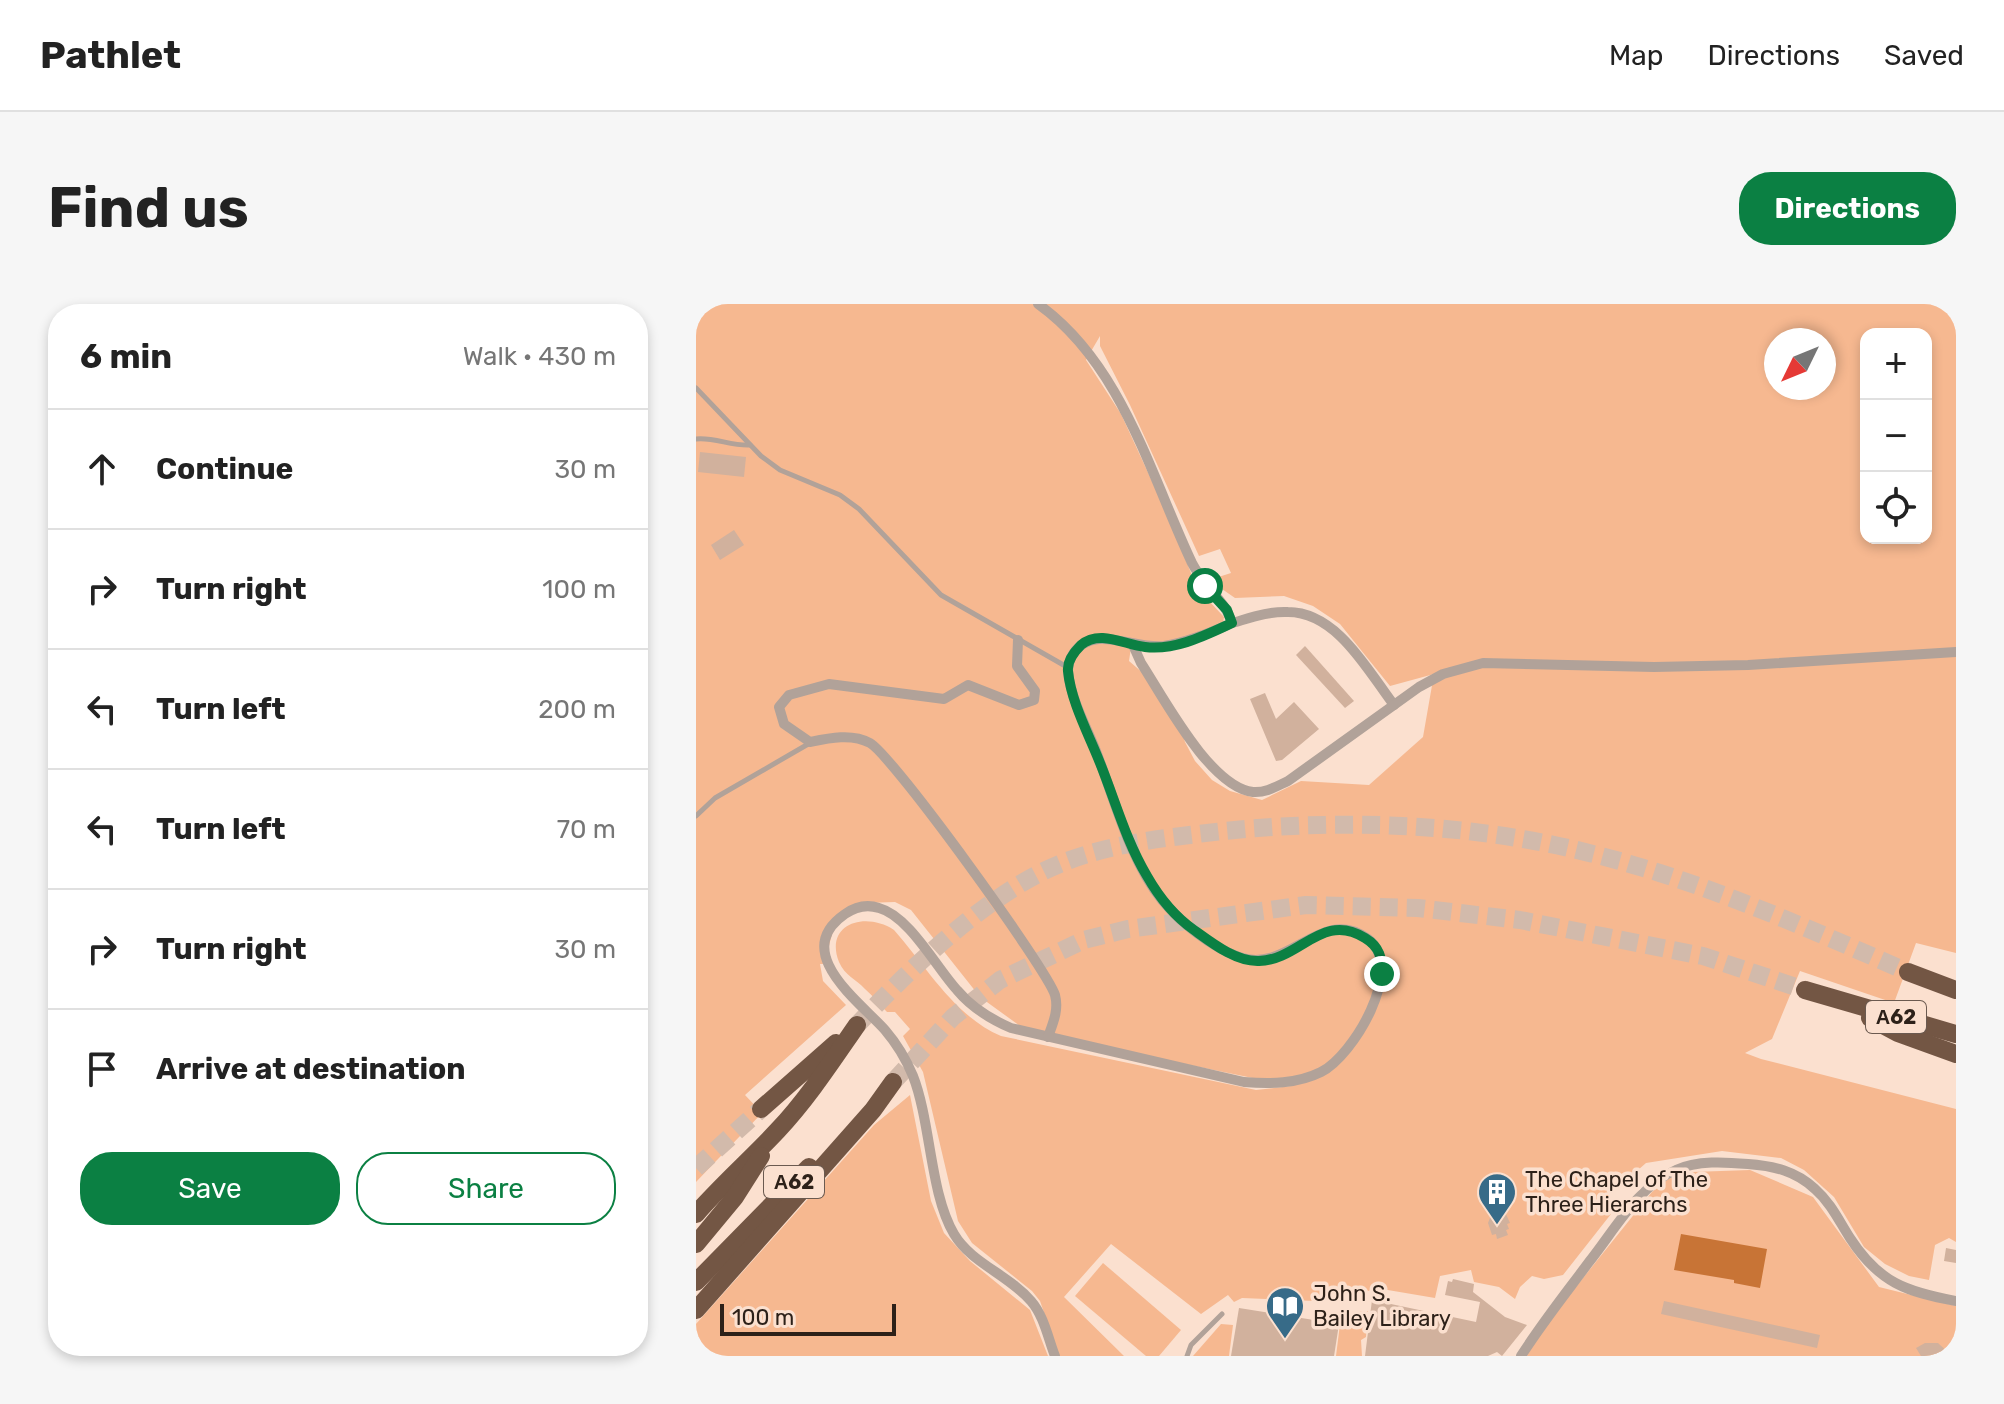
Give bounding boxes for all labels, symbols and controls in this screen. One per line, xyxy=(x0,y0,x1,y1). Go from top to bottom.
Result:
text: Pathlet xyxy=(40,32,181,78)
text: Map xyxy=(1609,39,1663,72)
text: Directions xyxy=(1707,39,1840,72)
text: Saved xyxy=(1884,39,1964,72)
button: Directions xyxy=(1739,172,1956,245)
text: Find us xyxy=(48,175,249,241)
north arrow xyxy=(1764,328,1836,400)
map controls xyxy=(1860,328,1932,544)
button: + xyxy=(1860,328,1932,400)
text: 6 min xyxy=(80,336,172,377)
text: Walk · 430 m xyxy=(463,341,616,372)
button: − xyxy=(1860,400,1932,472)
icon: ahead xyxy=(80,447,124,491)
text: Continue xyxy=(156,451,293,487)
text: 30 m xyxy=(554,454,616,485)
button: locate xyxy=(1860,472,1932,544)
icon: right xyxy=(80,567,124,611)
route start xyxy=(1187,568,1223,604)
text: Turn right xyxy=(156,571,307,607)
text: 100 m xyxy=(542,574,616,605)
icon: left xyxy=(80,687,124,731)
text: Turn left xyxy=(156,691,286,727)
text: 200 m xyxy=(538,694,616,725)
icon: left xyxy=(80,807,124,851)
text: Turn left xyxy=(156,811,286,847)
text: 70 m xyxy=(557,814,616,845)
icon: right xyxy=(80,927,124,971)
text: Turn right xyxy=(156,931,307,967)
text: 30 m xyxy=(554,934,616,965)
route end xyxy=(1364,956,1400,992)
road number: Α62 xyxy=(1866,1001,1926,1033)
icon: arrive xyxy=(80,1047,124,1091)
text: Arrive at destination xyxy=(156,1051,466,1087)
button: Save xyxy=(80,1152,340,1225)
button: Share xyxy=(356,1152,616,1225)
road number: Α62 xyxy=(764,1166,824,1198)
place label: The Chapel of The Three Hierarchs xyxy=(1525,1166,1708,1218)
building icon: The Chapel of The Three Hierarchs xyxy=(1476,1171,1518,1226)
place label: John S. Bailey Library xyxy=(1313,1280,1451,1332)
library icon: John S. Bailey Library xyxy=(1264,1285,1306,1340)
scale bar xyxy=(720,1300,896,1336)
text: 100 m xyxy=(732,1304,794,1331)

